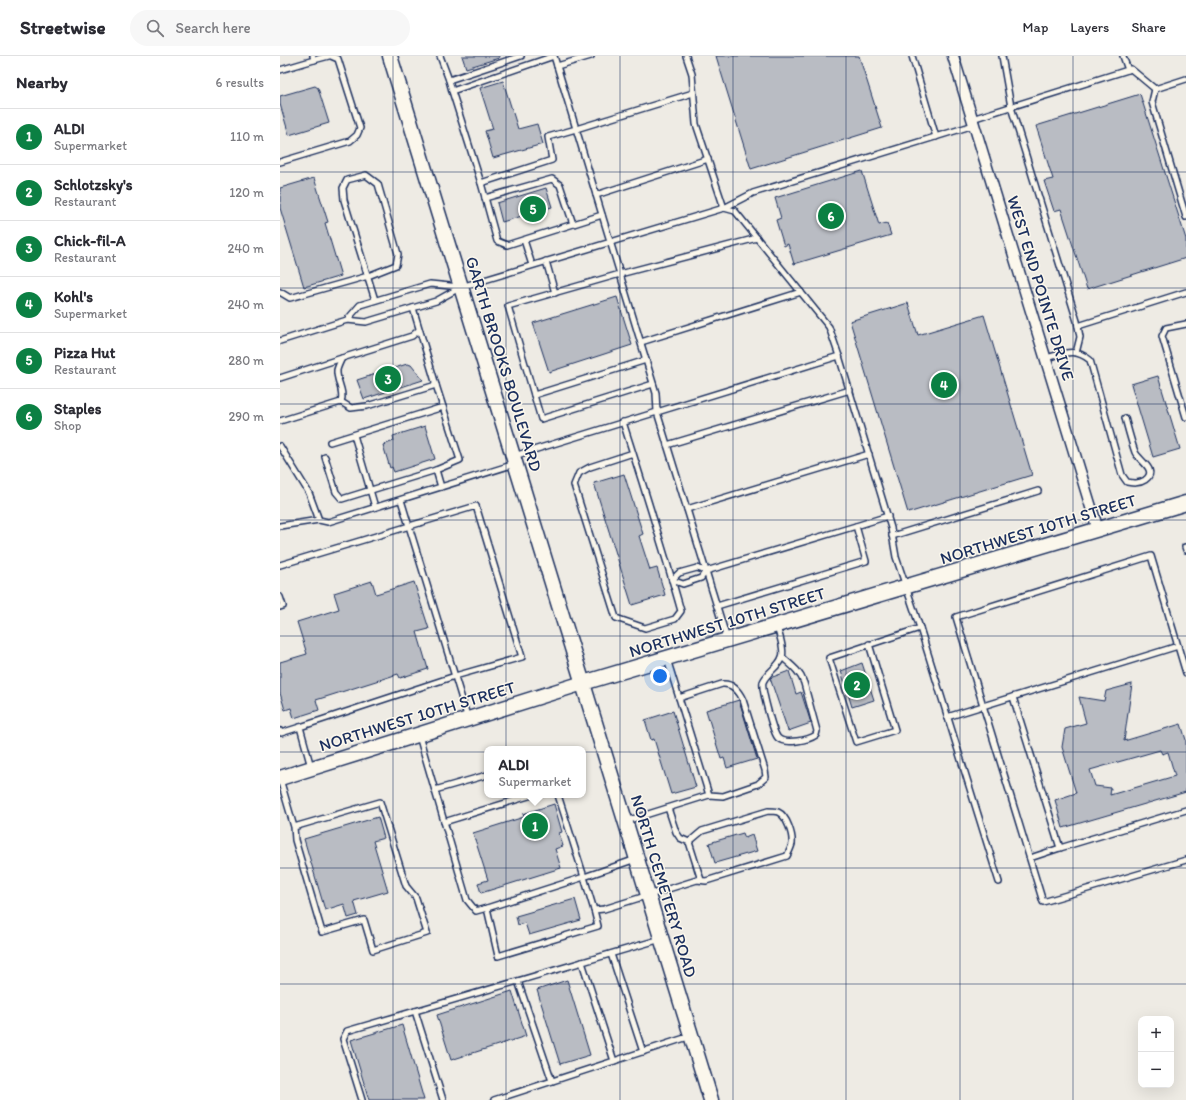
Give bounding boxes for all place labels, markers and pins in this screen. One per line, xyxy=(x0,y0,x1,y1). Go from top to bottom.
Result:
pin: 5 xyxy=(520,194,546,224)
pin: 6 xyxy=(818,201,844,231)
pin: 3 xyxy=(375,364,401,394)
pin: 4 xyxy=(931,370,957,400)
pin: 2 xyxy=(844,670,870,700)
pin: 1 xyxy=(522,811,548,841)

